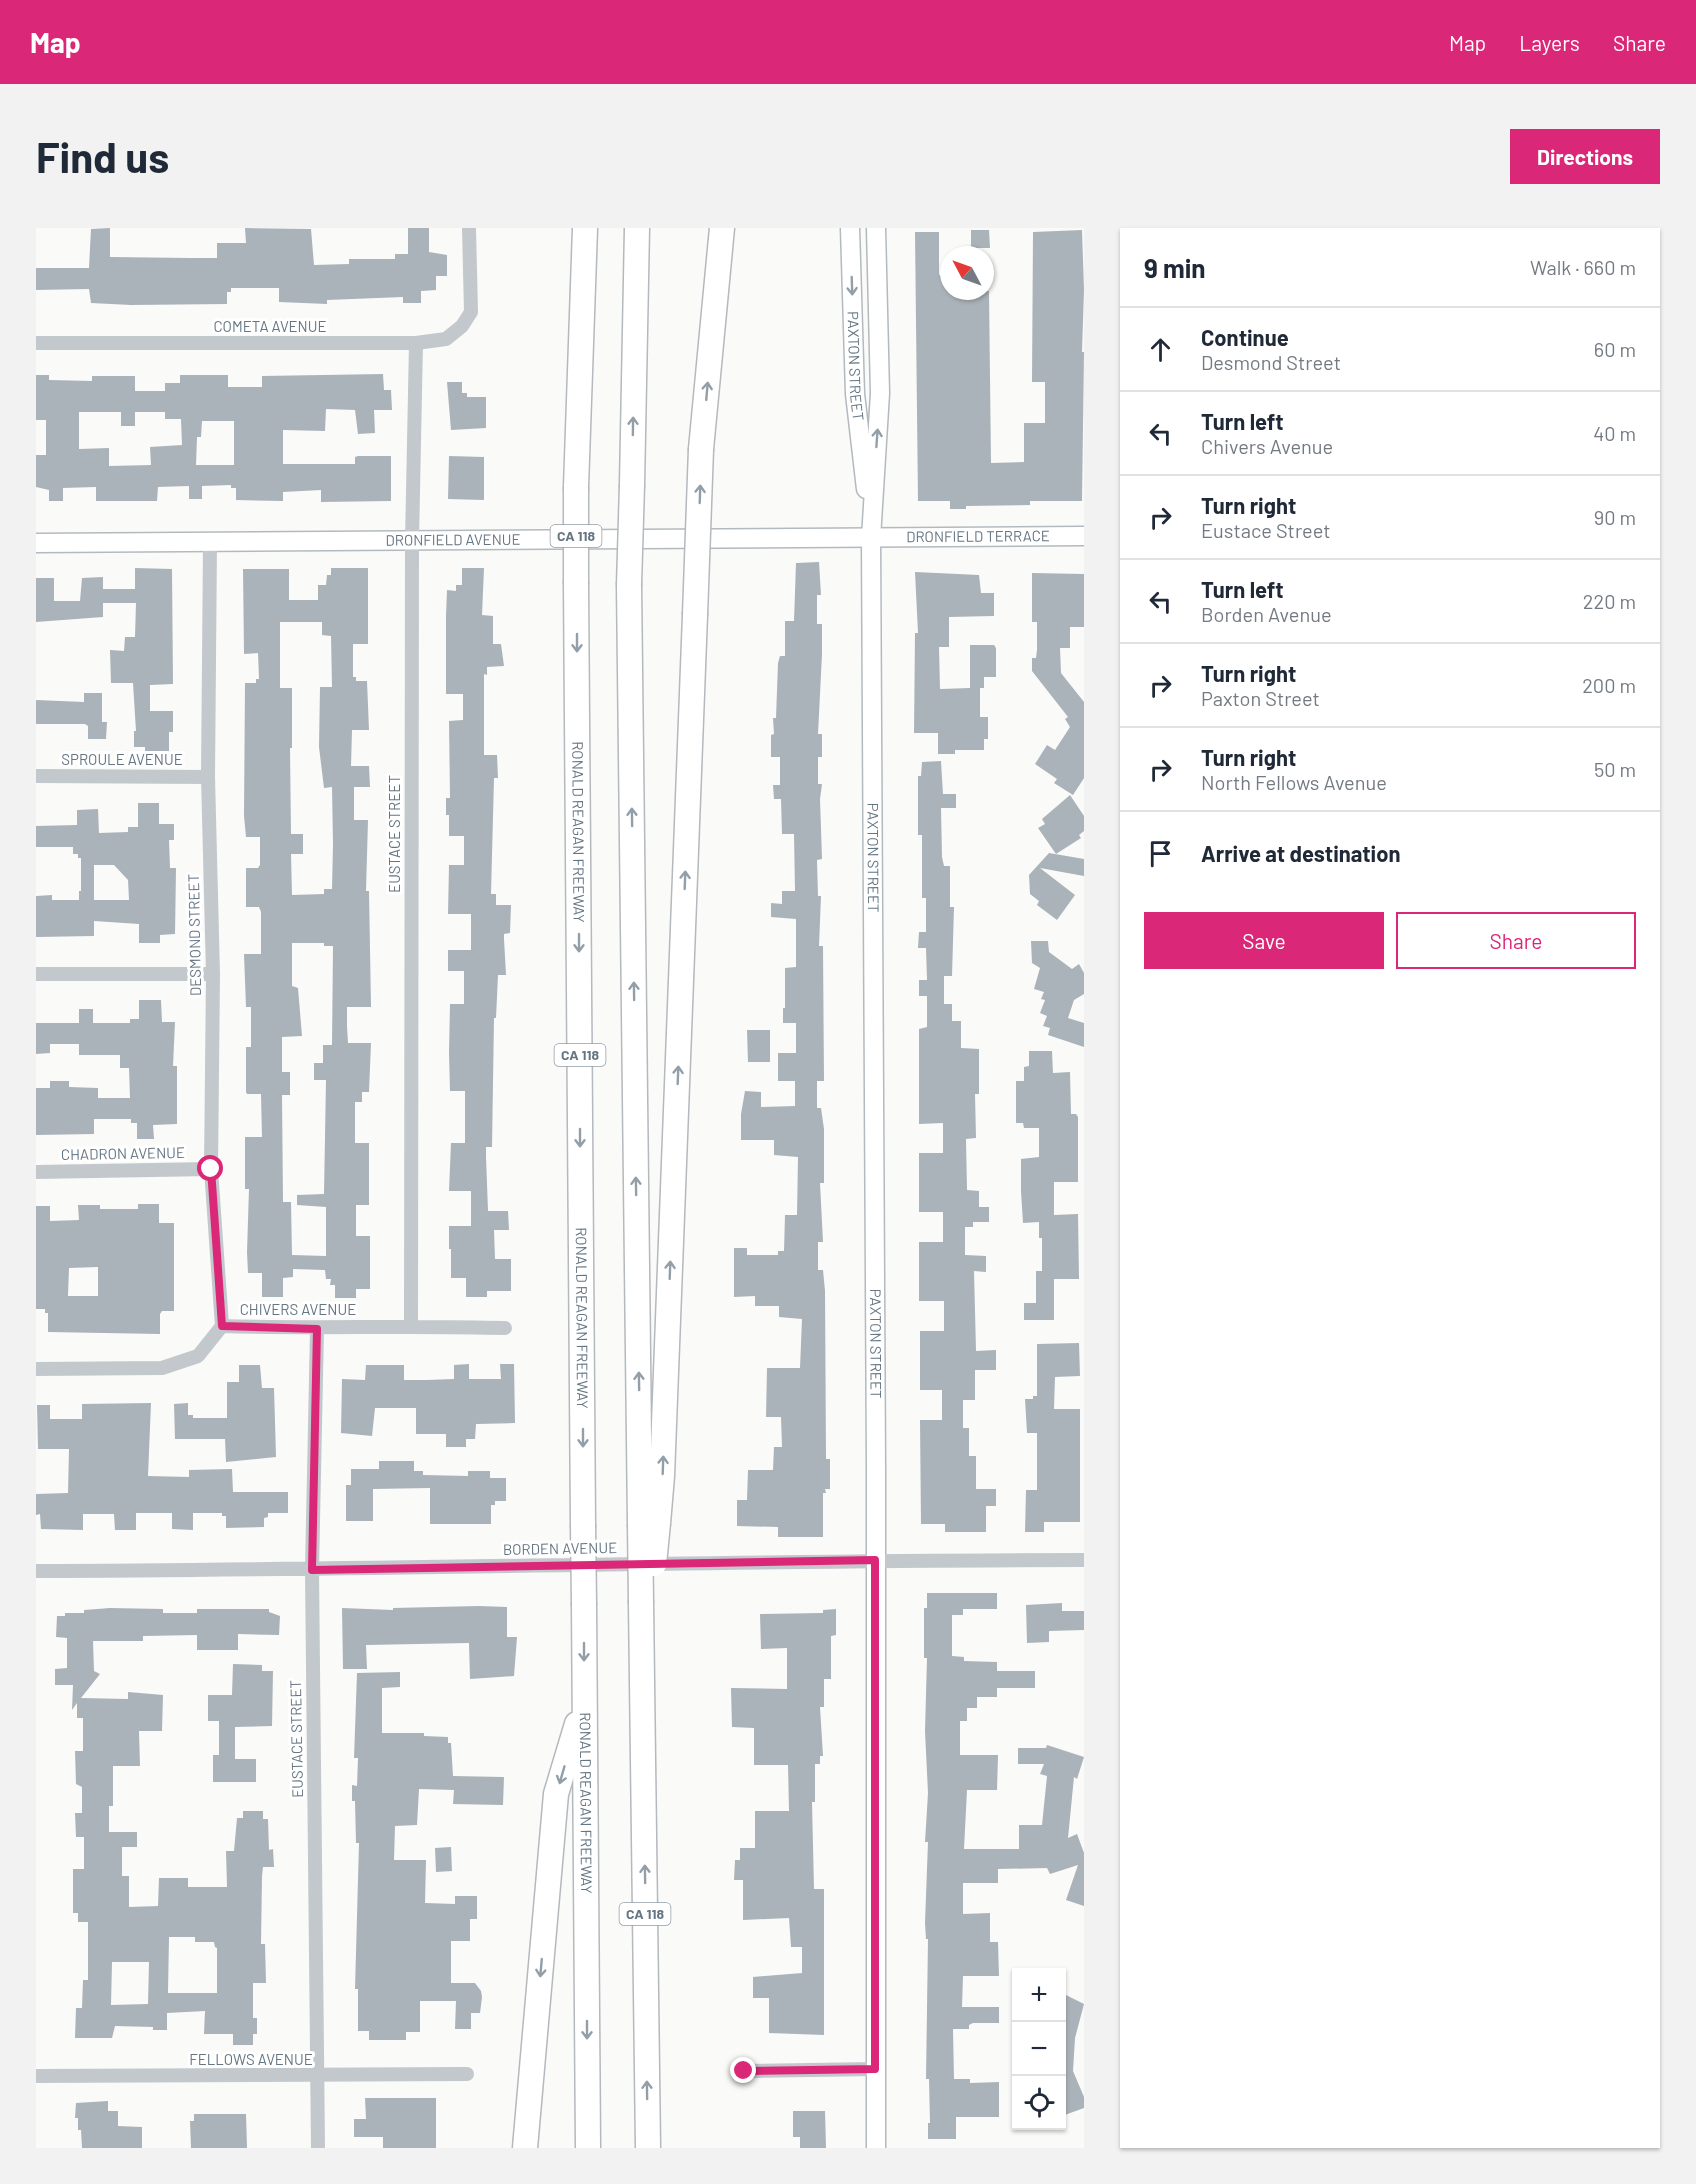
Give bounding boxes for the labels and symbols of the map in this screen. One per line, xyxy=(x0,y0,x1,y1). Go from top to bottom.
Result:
north arrow xyxy=(940,246,994,300)
one-way arrow xyxy=(846,276,858,296)
street label: PAXTON STREET xyxy=(845,311,868,422)
street label: COMETA AVENUE xyxy=(213,317,327,335)
one-way arrow xyxy=(702,381,713,401)
one-way arrow xyxy=(627,417,639,437)
one-way arrow xyxy=(872,428,883,448)
one-way arrow xyxy=(694,484,705,504)
road number: CA 118 xyxy=(550,525,602,547)
street label: DRONFIELD TERRACE xyxy=(906,526,1050,545)
street label: DRONFIELD AVENUE xyxy=(385,530,521,549)
one-way arrow xyxy=(571,632,583,652)
street label: RONALD REAGAN FREEWAY xyxy=(569,741,589,923)
street label: SPROULE AVENUE xyxy=(61,750,183,768)
street label: EUSTACE STREET xyxy=(385,775,403,893)
street label: PAXTON STREET xyxy=(864,803,883,913)
one-way arrow xyxy=(626,807,637,827)
one-way arrow xyxy=(679,871,691,891)
street label: DESMOND STREET xyxy=(184,874,204,996)
one-way arrow xyxy=(573,932,585,952)
one-way arrow xyxy=(628,982,639,1002)
road number: CA 118 xyxy=(554,1044,606,1066)
one-way arrow xyxy=(672,1066,683,1086)
one-way arrow xyxy=(574,1127,586,1147)
street label: CHADRON AVENUE xyxy=(61,1143,185,1163)
route start xyxy=(197,1155,223,1181)
one-way arrow xyxy=(630,1177,642,1197)
street label: RONALD REAGAN FREEWAY xyxy=(573,1227,592,1409)
one-way arrow xyxy=(665,1261,676,1281)
street label: PAXTON STREET xyxy=(867,1289,886,1399)
street label: CHIVERS AVENUE xyxy=(240,1300,356,1318)
one-way arrow xyxy=(633,1372,644,1392)
one-way arrow xyxy=(577,1427,588,1447)
one-way arrow xyxy=(657,1455,668,1475)
street label: BORDEN AVENUE xyxy=(503,1538,617,1558)
one-way arrow xyxy=(578,1641,590,1661)
street label: EUSTACE STREET xyxy=(286,1680,306,1798)
street label: RONALD REAGAN FREEWAY xyxy=(577,1712,596,1894)
one-way arrow xyxy=(556,1765,567,1784)
one-way arrow xyxy=(639,1864,651,1884)
road number: CA 118 xyxy=(620,1903,670,1925)
one-way arrow xyxy=(535,1958,546,1978)
one-way arrow xyxy=(581,2020,593,2040)
street label: FELLOWS AVENUE xyxy=(189,2050,313,2068)
route end xyxy=(730,2057,756,2083)
one-way arrow xyxy=(641,2080,653,2100)

